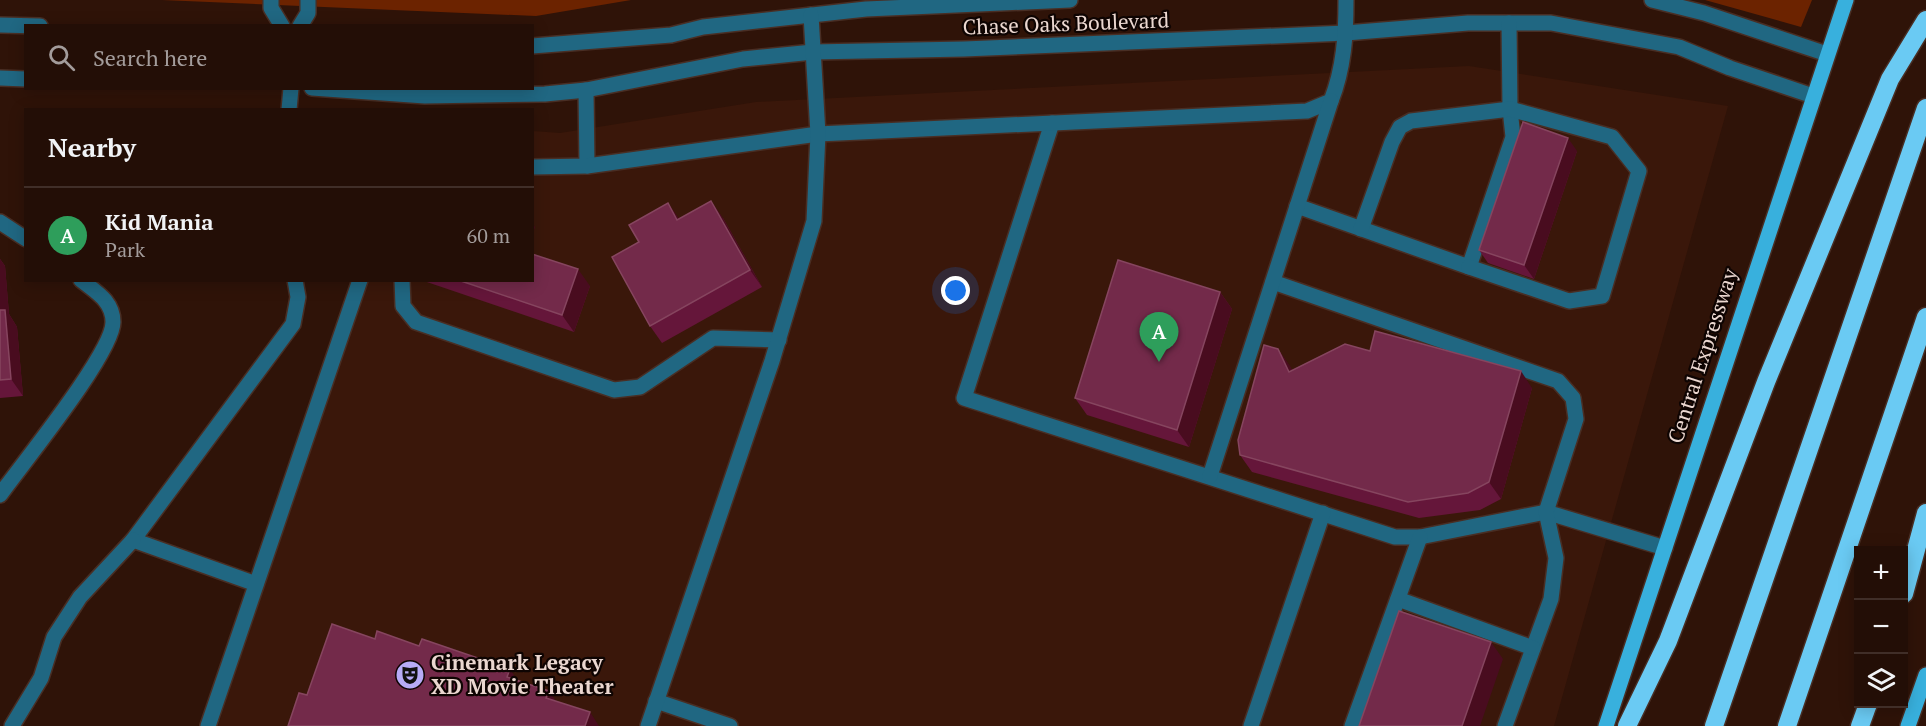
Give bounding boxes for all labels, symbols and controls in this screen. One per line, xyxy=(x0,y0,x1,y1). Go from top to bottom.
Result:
street label: Chase Oaks Boulevard xyxy=(962,5,1170,41)
search box xyxy=(24,24,534,90)
icon: search xyxy=(45,41,78,74)
text: Search here xyxy=(93,43,207,72)
text: Nearby xyxy=(48,130,136,164)
text: Kid Mania xyxy=(105,207,213,236)
text: A xyxy=(60,222,75,249)
text: 60 m xyxy=(467,222,510,249)
text: Park xyxy=(105,236,145,263)
street label: Central Expressway xyxy=(1661,264,1744,447)
your location xyxy=(941,276,970,305)
pin: A xyxy=(1140,312,1178,362)
map controls xyxy=(1854,546,1908,708)
button: + xyxy=(1854,546,1908,600)
button: − xyxy=(1854,600,1908,654)
place label: Cinemark Legacy XD Movie Theater xyxy=(431,648,613,700)
button: layers xyxy=(1854,654,1908,708)
theatre icon: Cinemark Legacy XD Movie Theater xyxy=(394,659,426,691)

